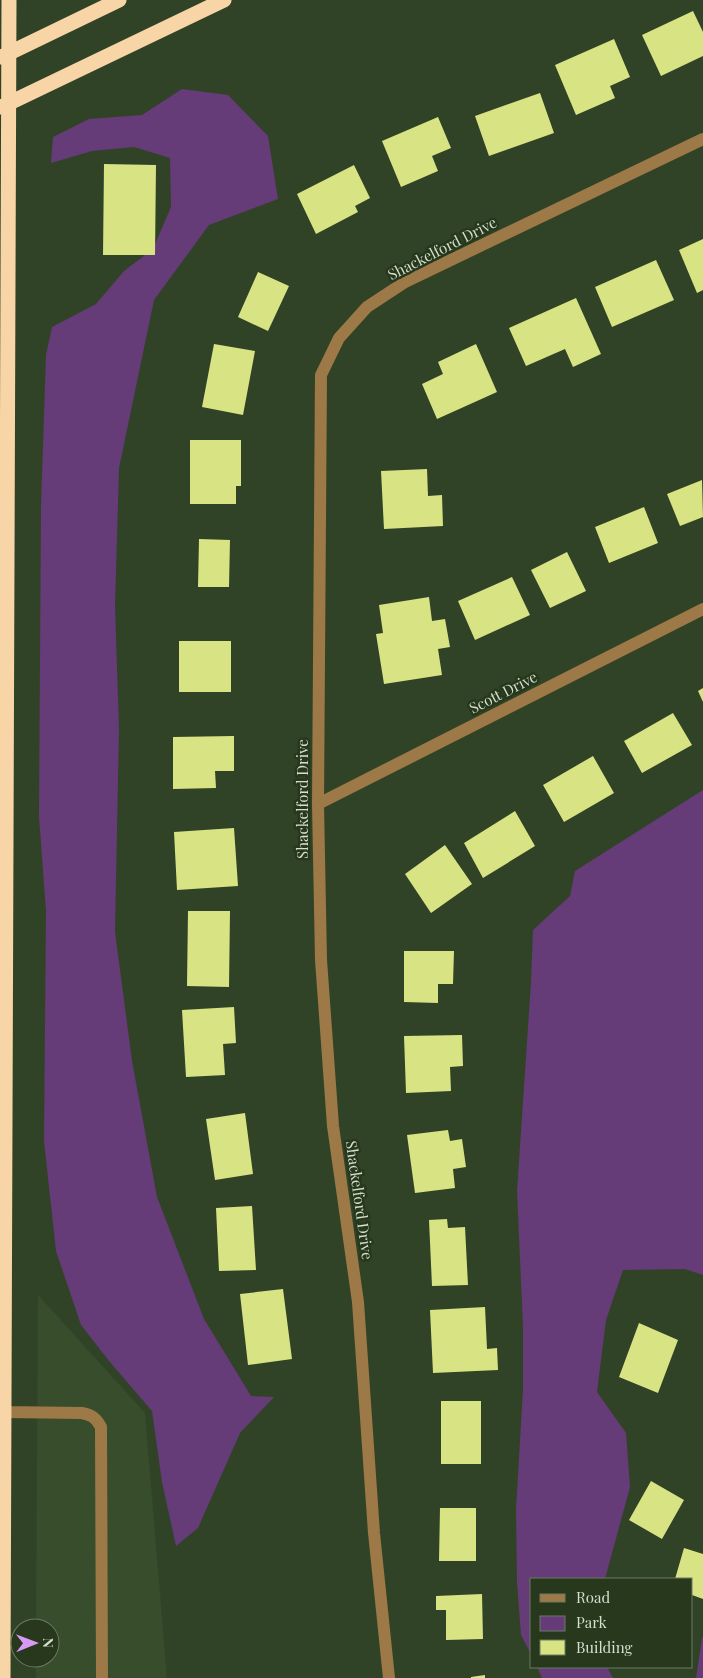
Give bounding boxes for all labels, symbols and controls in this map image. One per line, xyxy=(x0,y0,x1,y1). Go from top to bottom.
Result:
street label: Shackelford Drive xyxy=(384,212,500,284)
street label: Scott Drive xyxy=(466,666,540,718)
street label: Shackelford Drive xyxy=(292,739,312,859)
street label: Shackelford Drive xyxy=(342,1139,378,1261)
legend xyxy=(530,1578,693,1668)
text: Road xyxy=(576,1587,610,1607)
text: Park xyxy=(576,1612,608,1632)
north arrow xyxy=(10,1618,60,1668)
text: Building xyxy=(576,1637,633,1657)
text: N xyxy=(39,1638,58,1648)

